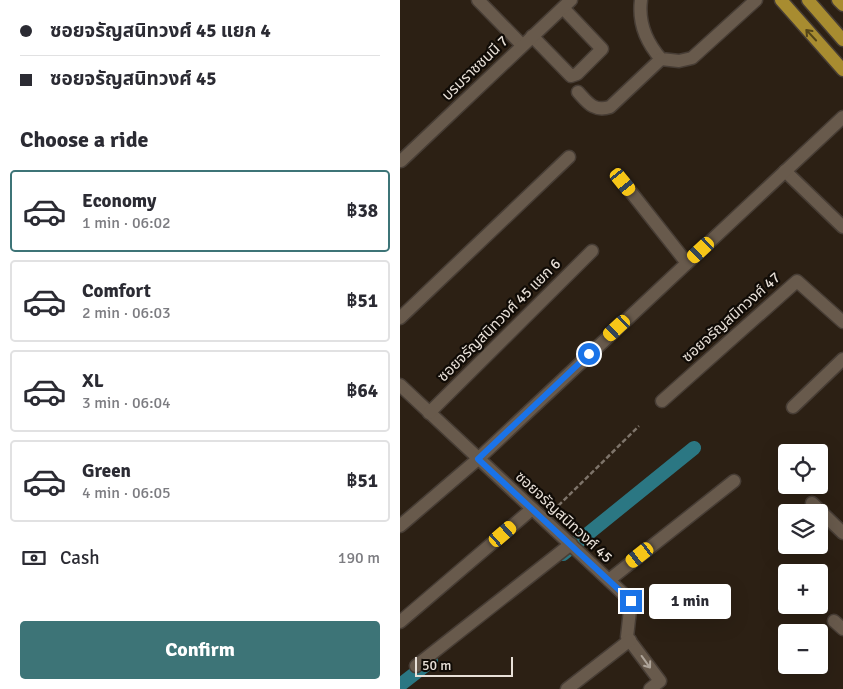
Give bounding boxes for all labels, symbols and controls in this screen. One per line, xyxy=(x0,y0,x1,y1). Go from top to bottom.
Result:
text: ซอยจรัญสนิทวงศ์ 45 แยก 4 xyxy=(50,19,271,43)
one-way arrow xyxy=(805,29,817,42)
street label: บรมราชชนนี 7 xyxy=(438,32,512,104)
text: ซอยจรัญสนิทวงศ์ 45 xyxy=(50,67,217,91)
text: Choose a ride xyxy=(20,126,148,153)
car xyxy=(607,166,638,198)
icon: car xyxy=(22,189,67,234)
text: Economy xyxy=(82,189,156,213)
text: ฿38 xyxy=(346,199,378,223)
text: 1 min · 06:02 xyxy=(82,213,171,233)
car xyxy=(684,234,717,266)
street label: ซอยจรัญสนิทวงศ์ 45 แยก 6 xyxy=(434,255,564,385)
street label: ซอยจรัญสนิทวงศ์ 47 xyxy=(678,268,784,366)
icon: car xyxy=(22,279,67,324)
text: Comfort xyxy=(82,279,151,303)
text: ฿51 xyxy=(346,289,378,313)
text: 2 min · 06:03 xyxy=(82,303,171,323)
car xyxy=(600,312,633,344)
route start xyxy=(578,343,600,365)
icon: car xyxy=(22,369,67,414)
text: XL xyxy=(82,369,104,393)
text: ฿64 xyxy=(346,379,378,403)
text: 3 min · 06:04 xyxy=(82,393,171,413)
map controls xyxy=(778,444,828,674)
button: locate xyxy=(778,444,828,494)
icon: car xyxy=(22,459,67,504)
text: Green xyxy=(82,459,131,483)
street label: ซอยจรัญสนิทวงศ์ 45 xyxy=(512,467,616,567)
text: ฿51 xyxy=(346,469,378,493)
text: 4 min · 06:05 xyxy=(82,483,171,503)
button: layers xyxy=(778,504,828,554)
car xyxy=(486,518,519,550)
car xyxy=(623,540,656,570)
icon: cash xyxy=(20,544,48,572)
text: Cash xyxy=(60,546,100,570)
text: 190 m xyxy=(338,548,380,568)
button: + xyxy=(778,564,828,614)
callout: 1 min xyxy=(648,584,731,618)
route end xyxy=(620,590,642,612)
text: 1 min xyxy=(671,591,709,611)
button: Confirm xyxy=(20,621,380,679)
button: − xyxy=(778,624,828,674)
scale bar xyxy=(415,654,512,677)
one-way arrow xyxy=(640,655,651,668)
text: 50 m xyxy=(422,657,451,674)

